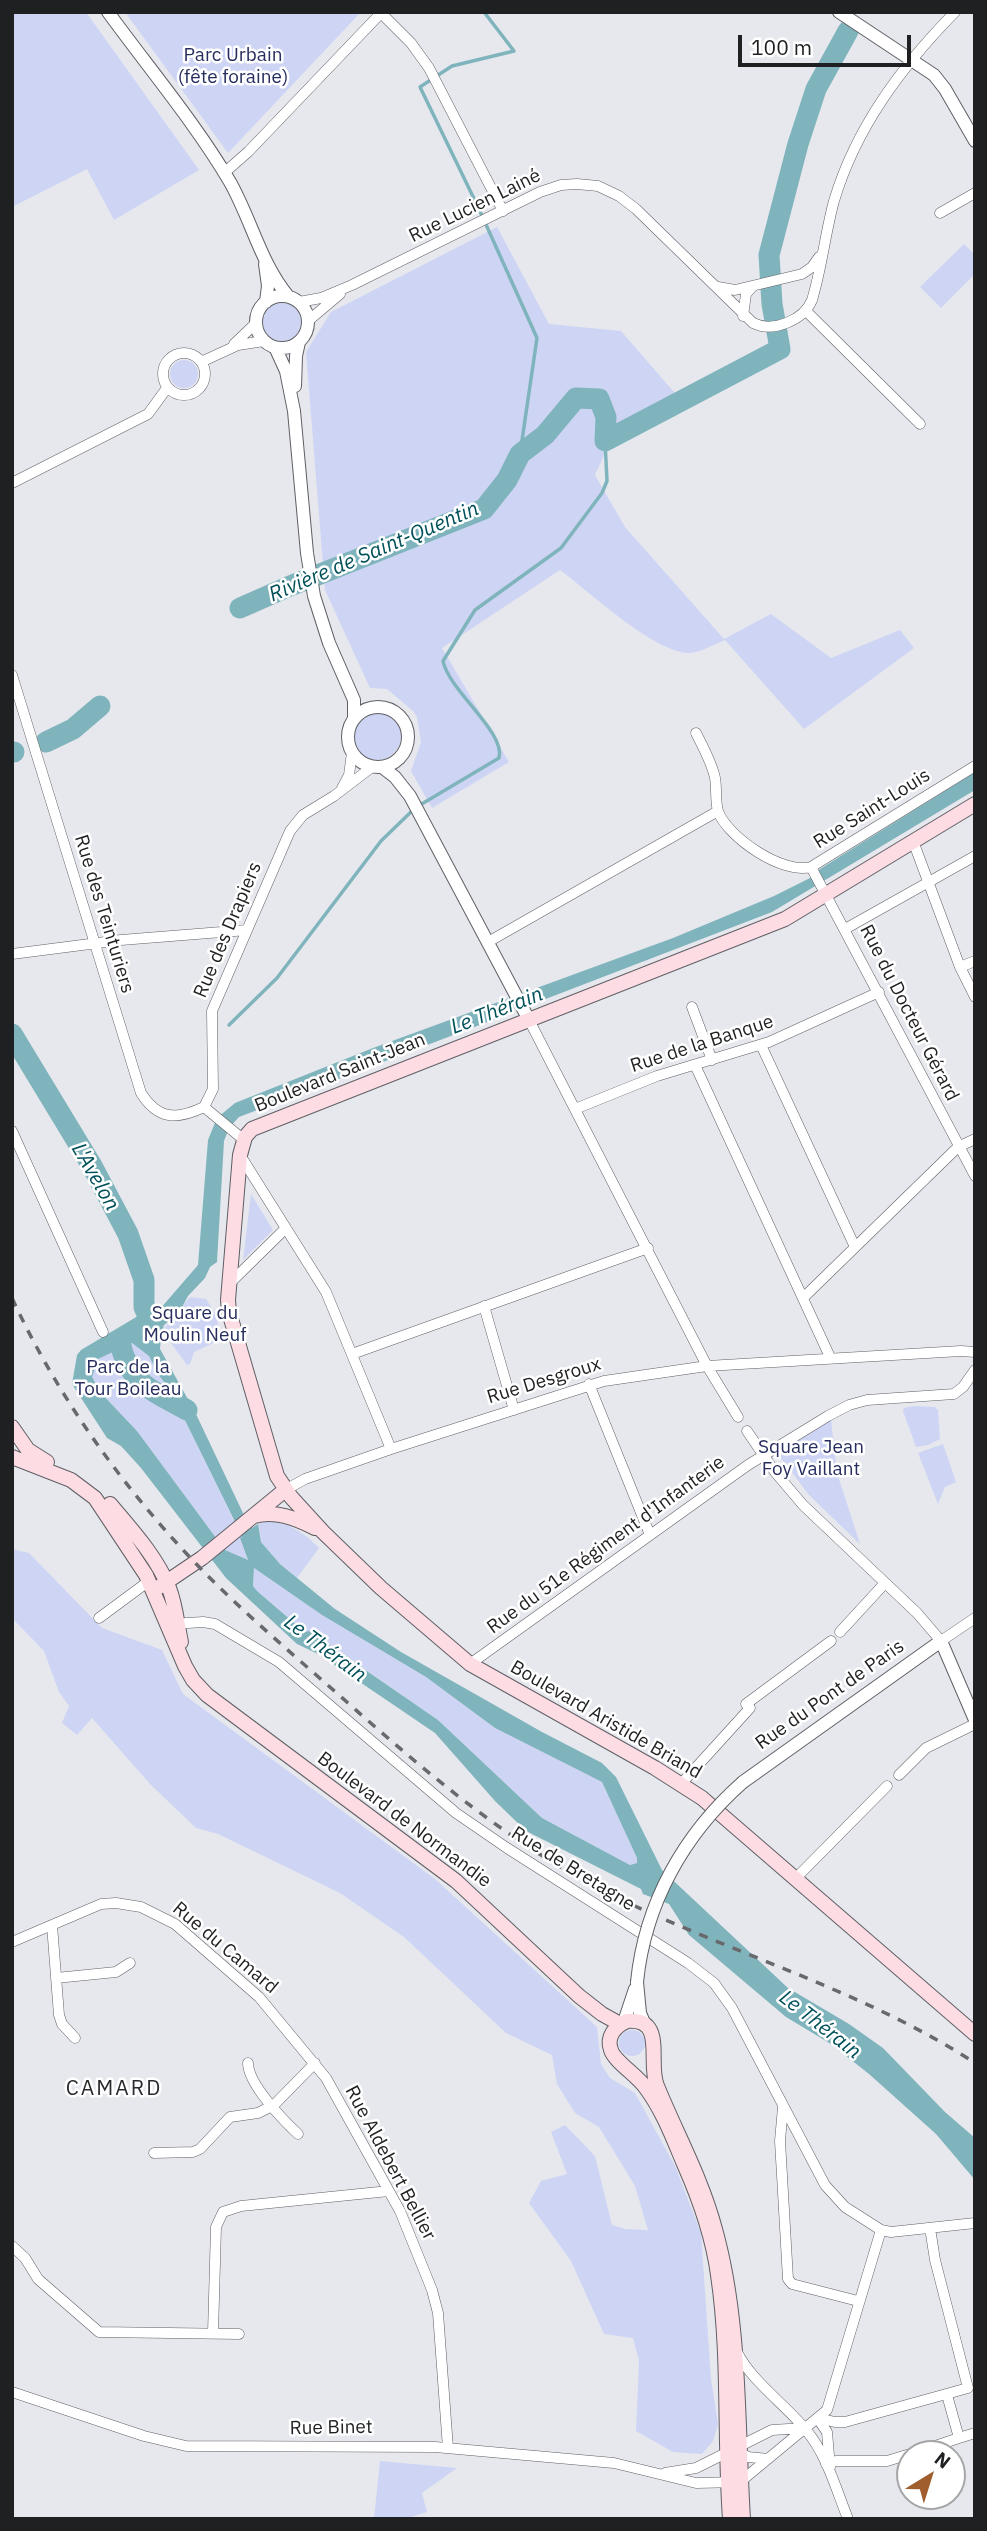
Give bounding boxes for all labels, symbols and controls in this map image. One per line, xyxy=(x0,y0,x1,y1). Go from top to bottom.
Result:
scale bar xyxy=(742,21,915,65)
text: 100 m xyxy=(751,33,812,61)
park label: Parc Urbain (fête foraine) xyxy=(178,45,288,89)
street label: Rue Lucien Lainé xyxy=(405,164,545,248)
water label: Rivière de Saint-Quentin xyxy=(265,496,483,608)
street label: Rue Saint-Louis xyxy=(809,764,935,854)
street label: Rue des Teinturiers xyxy=(69,832,139,996)
street label: Rue des Drapiers xyxy=(189,859,267,1001)
street label: Rue du Docteur Gérard xyxy=(855,921,963,1105)
water label: Le Thérain xyxy=(447,982,547,1040)
street label: Rue de la Banque xyxy=(628,1010,776,1078)
street label: Boulevard Saint-Jean xyxy=(251,1028,429,1118)
water label: L'Avelon xyxy=(66,1139,124,1215)
park label: Square du Moulin Neuf xyxy=(144,1303,246,1347)
street label: Rue Desgroux xyxy=(484,1353,604,1409)
park label: Parc de la Tour Boileau xyxy=(75,1357,181,1401)
park label: Square Jean Foy Vaillant xyxy=(758,1437,864,1481)
street label: Rue du 51e Régiment d'Infanterie xyxy=(483,1451,729,1639)
water label: Le Thérain xyxy=(279,1610,371,1688)
street label: Rue du Pont de Paris xyxy=(751,1635,909,1755)
street label: Boulevard Aristide Briand xyxy=(506,1656,706,1784)
street label: Boulevard de Normandie xyxy=(313,1747,495,1893)
street label: Rue de Bretagne xyxy=(507,1822,639,1916)
street label: Rue du Camard xyxy=(168,1897,282,1999)
water label: Le Thérain xyxy=(774,1985,866,2065)
district label: CAMARD xyxy=(66,2076,162,2102)
street label: Rue Aldebert Bellier xyxy=(340,2082,440,2244)
street label: Rue Binet xyxy=(289,2416,373,2440)
north arrow xyxy=(896,2440,966,2510)
text: N xyxy=(930,2446,956,2474)

